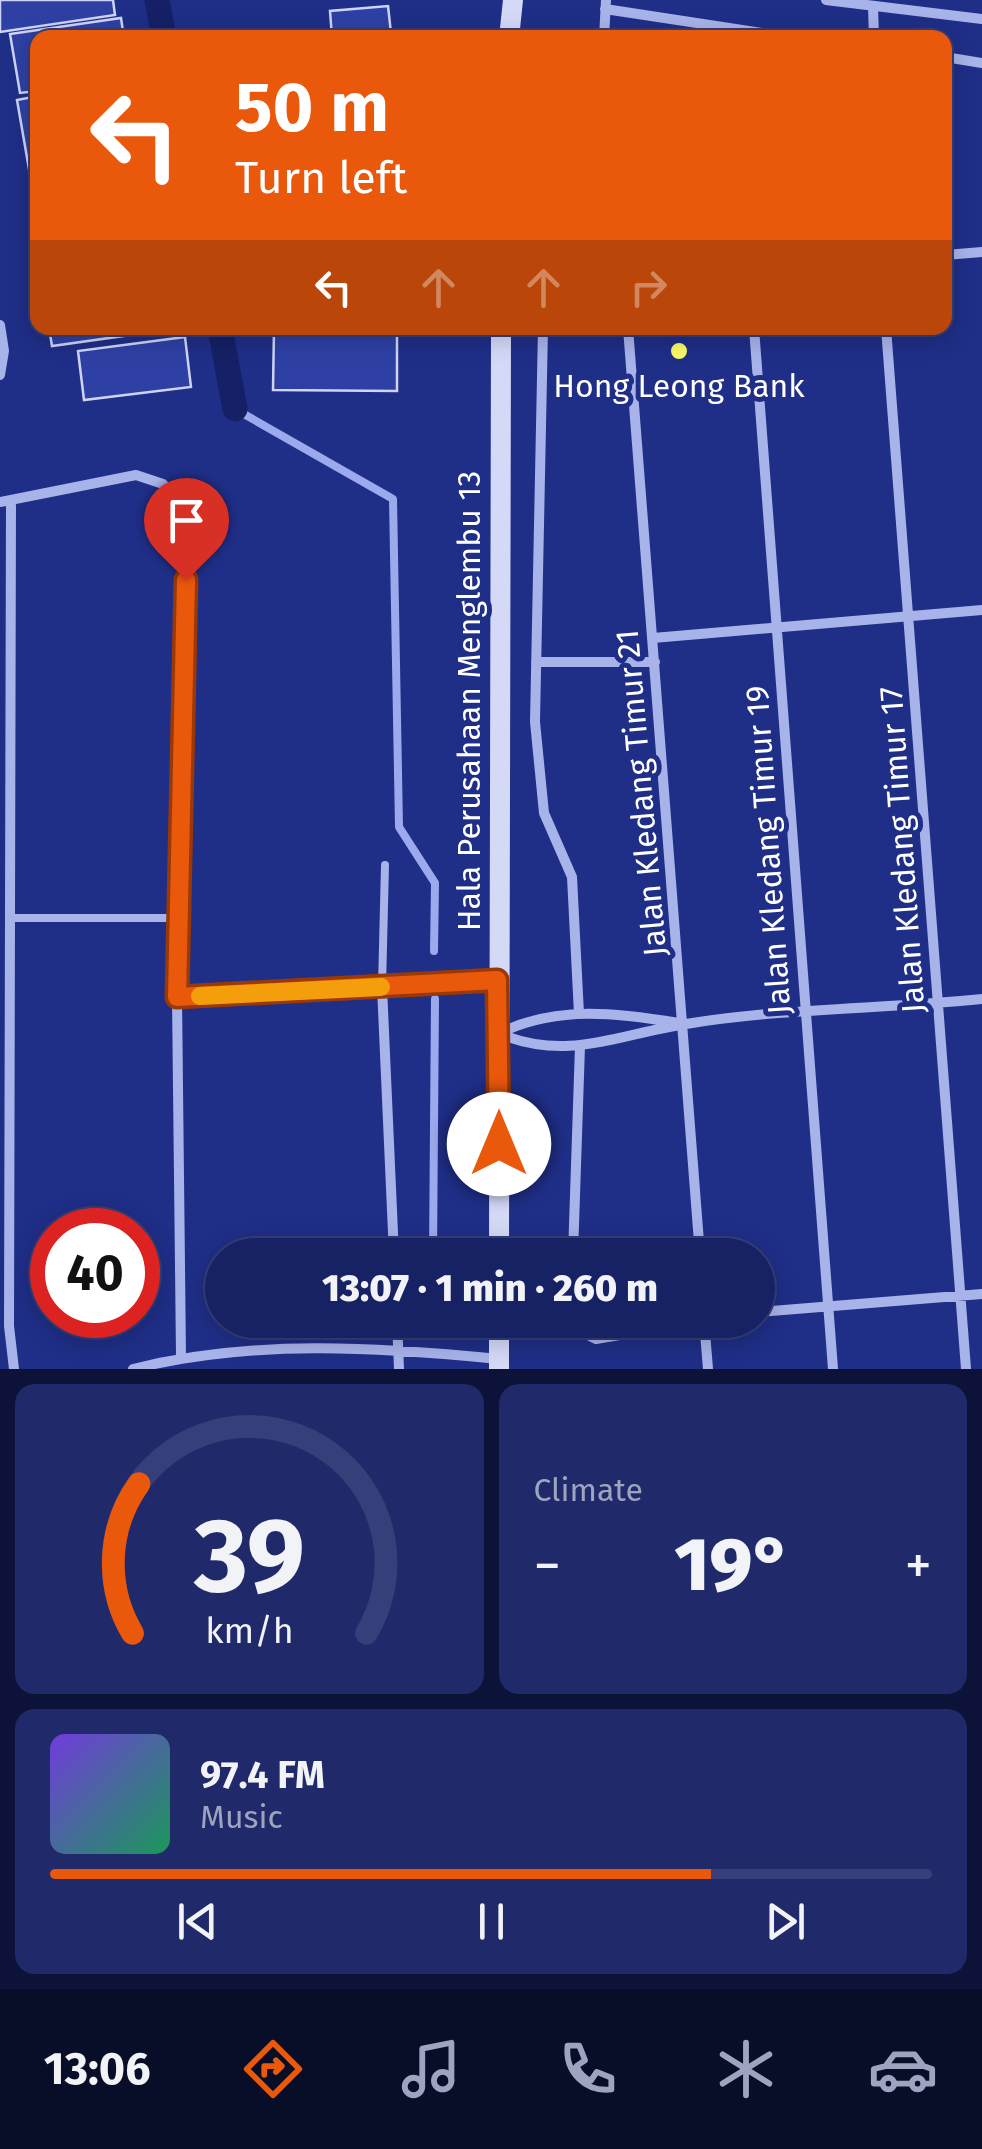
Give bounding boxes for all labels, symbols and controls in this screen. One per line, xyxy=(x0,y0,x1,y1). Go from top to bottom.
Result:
text: 50 m xyxy=(235,66,389,150)
icon: left xyxy=(70,70,200,200)
text: Turn left xyxy=(235,151,407,205)
icon: left xyxy=(306,260,361,315)
icon: ahead xyxy=(411,260,466,315)
icon: ahead xyxy=(516,260,571,315)
icon: right xyxy=(621,260,676,315)
marker: Hong Leong Bank xyxy=(668,340,690,362)
place label: Hong Leong Bank xyxy=(553,367,805,405)
street label: Hala Perusahaan Menglembu 13 xyxy=(450,471,488,931)
pin xyxy=(144,478,229,581)
icon: arrive xyxy=(159,493,214,548)
street label: Jalan Kledang Timur 21 xyxy=(608,628,674,958)
street label: Jalan Kledang Timur 19 xyxy=(738,684,798,1016)
street label: Jalan Kledang Timur 17 xyxy=(872,686,932,1014)
position arrow xyxy=(447,1092,551,1196)
speed limit sign: 40 xyxy=(30,1208,160,1338)
text: 13:07 · 1 min · 260 m xyxy=(322,1265,658,1311)
text: Climate xyxy=(534,1471,643,1509)
text: 39 xyxy=(193,1494,305,1619)
text: 19° xyxy=(674,1520,791,1610)
text: − xyxy=(534,1533,561,1599)
text: + xyxy=(905,1533,932,1599)
text: km/h xyxy=(205,1610,293,1652)
text: 97.4 FM xyxy=(200,1752,325,1798)
text: Music xyxy=(200,1798,283,1836)
icon: previous xyxy=(170,1894,225,1949)
icon: pause xyxy=(464,1894,519,1949)
icon: next xyxy=(758,1894,813,1949)
icon: directions xyxy=(238,2034,308,2104)
icon: music xyxy=(396,2034,466,2104)
icon: phone xyxy=(553,2034,623,2104)
icon: climate xyxy=(711,2034,781,2104)
icon: car xyxy=(868,2034,938,2104)
text: 13:06 xyxy=(44,2042,151,2096)

